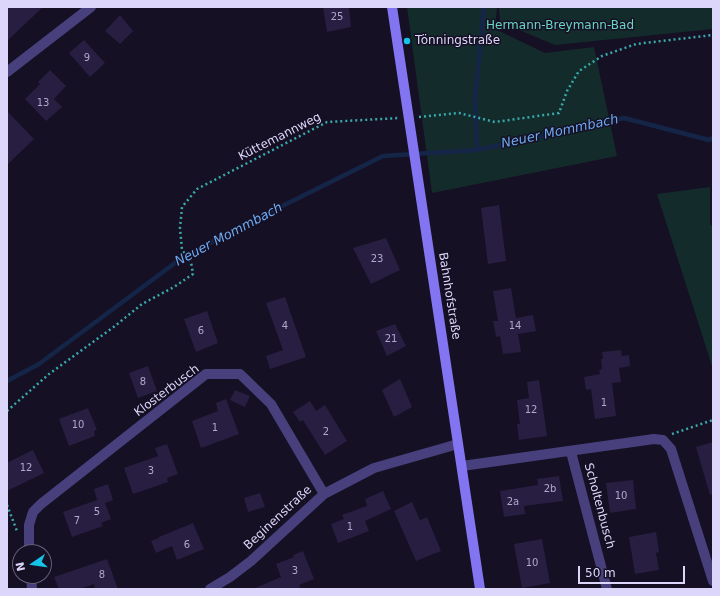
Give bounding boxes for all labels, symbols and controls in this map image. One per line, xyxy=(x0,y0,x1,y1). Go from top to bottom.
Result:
house number: 25 xyxy=(331,11,343,23)
park label: Hermann-Breymann-Bad xyxy=(486,19,634,33)
place label: Tönningstraße xyxy=(415,34,500,48)
marker: Tönningstraße xyxy=(402,36,412,46)
house number: 9 xyxy=(84,52,90,64)
house number: 13 xyxy=(37,97,49,109)
street label: Küttemannweg xyxy=(236,110,324,164)
water label: Neuer Mommbach xyxy=(500,112,620,152)
water label: Neuer Mommbach xyxy=(173,200,285,270)
street label: Bahnhofstraße xyxy=(435,251,463,341)
house number: 23 xyxy=(371,253,383,265)
house number: 4 xyxy=(282,320,288,332)
house number: 14 xyxy=(509,320,521,332)
house number: 6 xyxy=(198,325,204,337)
house number: 21 xyxy=(385,333,397,345)
street label: Klosterbusch xyxy=(132,362,202,420)
house number: 8 xyxy=(140,376,146,388)
house number: 1 xyxy=(601,397,607,409)
house number: 12 xyxy=(525,404,537,416)
house number: 10 xyxy=(72,419,84,431)
house number: 1 xyxy=(212,422,218,434)
house number: 2 xyxy=(323,426,329,438)
house number: 12 xyxy=(20,462,32,474)
street label: Scholtenbusch xyxy=(581,462,617,550)
house number: 3 xyxy=(148,465,154,477)
street label: Beginenstraße xyxy=(241,483,315,553)
house number: 2b xyxy=(544,483,556,495)
house number: 10 xyxy=(615,490,627,502)
house number: 2a xyxy=(507,496,519,508)
house number: 5 xyxy=(94,506,100,518)
house number: 7 xyxy=(74,515,80,527)
house number: 1 xyxy=(347,521,353,533)
house number: 6 xyxy=(184,539,190,551)
north arrow xyxy=(12,544,52,584)
house number: 10 xyxy=(526,557,538,569)
scale bar xyxy=(580,558,687,584)
text: N xyxy=(13,561,28,573)
house number: 3 xyxy=(292,565,298,577)
text: 50 m xyxy=(585,566,616,580)
house number: 8 xyxy=(99,569,105,581)

